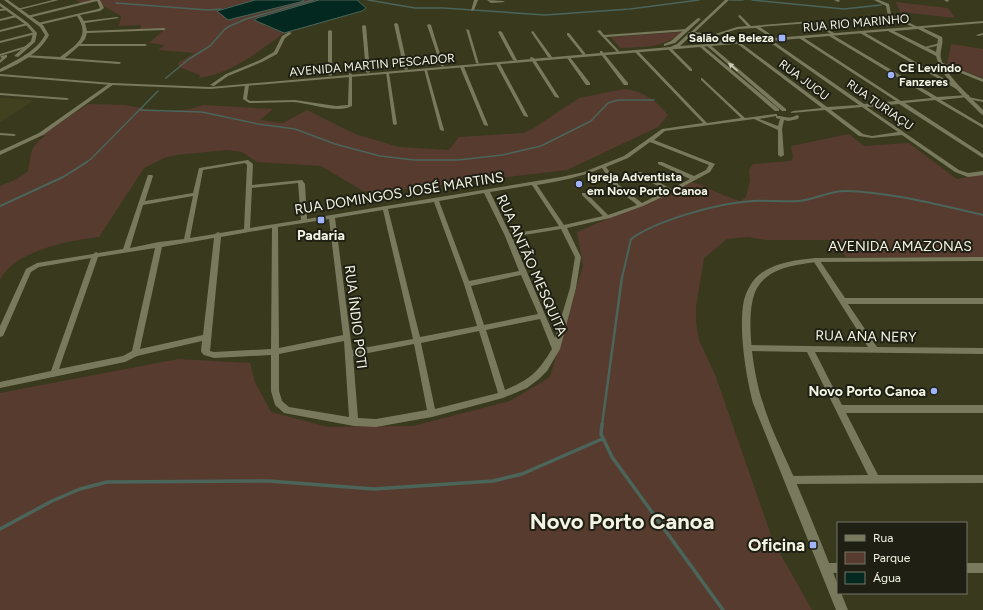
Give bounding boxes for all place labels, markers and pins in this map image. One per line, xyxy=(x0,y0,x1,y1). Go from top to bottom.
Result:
place label: Salão de Beleza xyxy=(689,31,774,45)
marker: Salão de Beleza xyxy=(777,33,787,43)
place label: CE Levindo Fanzeres xyxy=(899,61,961,89)
marker: CE Levindo Fanzeres xyxy=(886,70,896,80)
place label: Igreja Adventista em Novo Porto Canoa xyxy=(587,170,708,198)
marker: Igreja Adventista em Novo Porto Canoa xyxy=(574,179,584,189)
marker: Padaria xyxy=(316,215,326,225)
place label: Padaria xyxy=(297,227,345,244)
place label: Novo Porto Canoa xyxy=(808,383,926,400)
marker: Novo Porto Canoa xyxy=(929,386,939,396)
place label: Oficina xyxy=(748,535,805,555)
marker: Oficina xyxy=(808,540,818,550)

